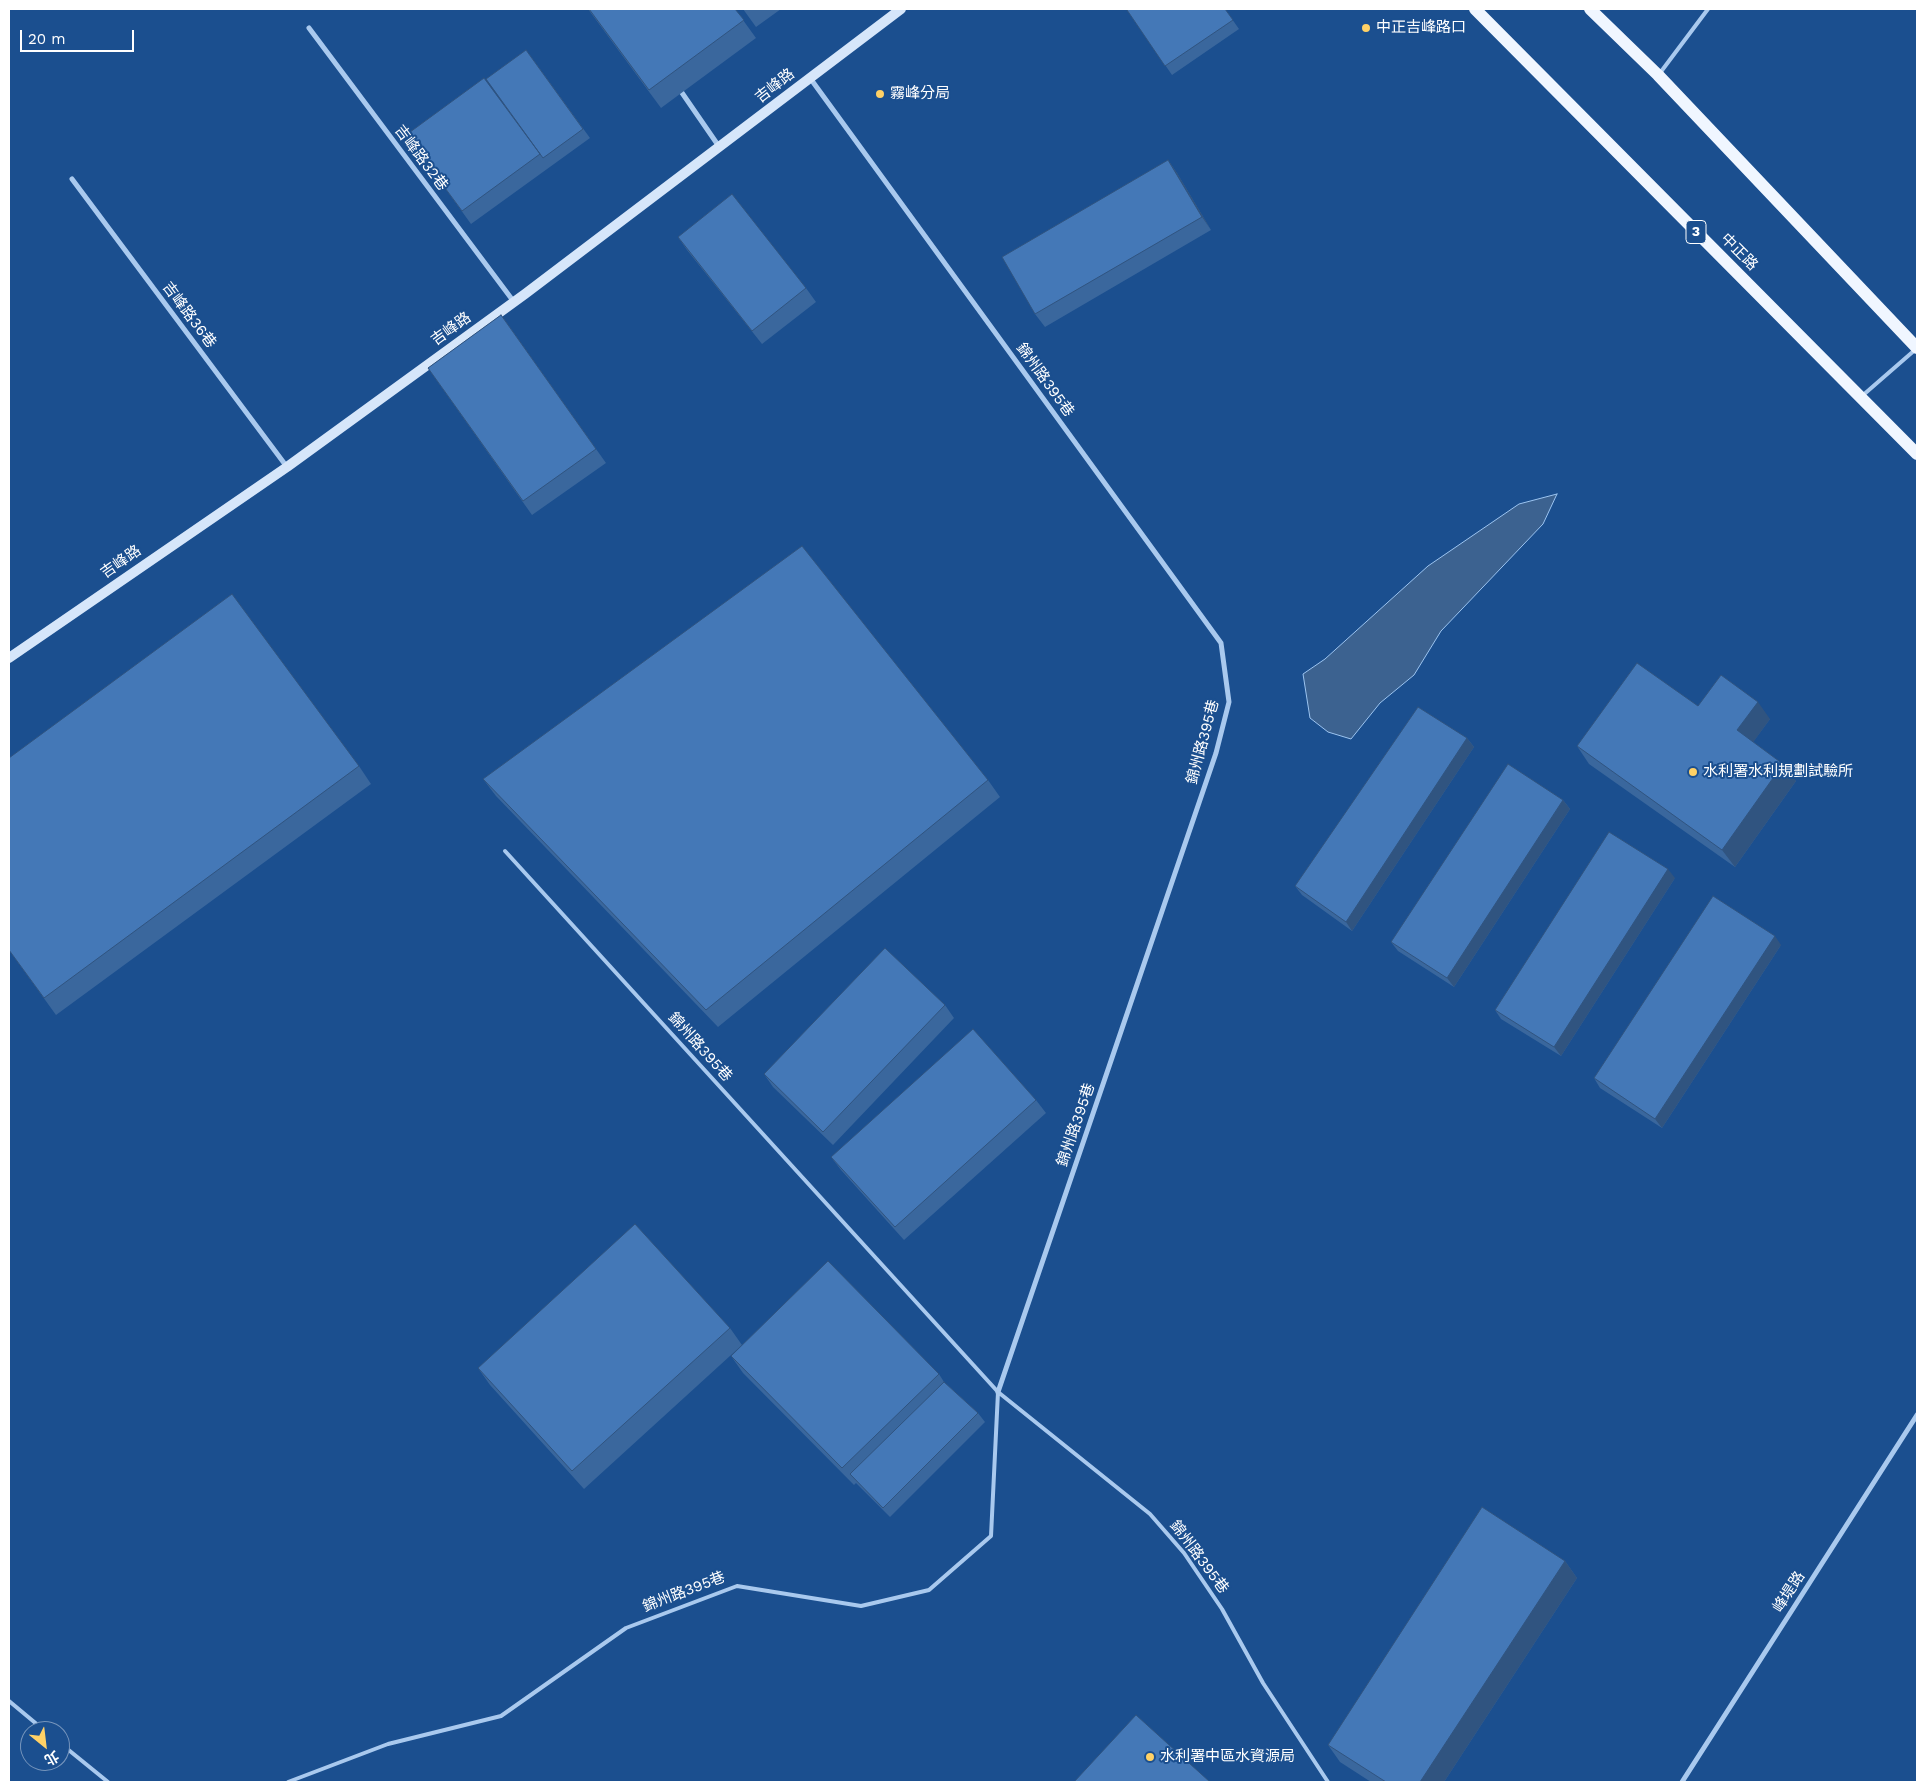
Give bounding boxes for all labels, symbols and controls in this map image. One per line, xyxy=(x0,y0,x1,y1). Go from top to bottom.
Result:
place label: 中正吉峰路口 xyxy=(1376,19,1466,37)
scale bar xyxy=(22,20,136,52)
marker: 中正吉峰路口 xyxy=(1360,22,1372,34)
text: 20 m xyxy=(28,30,66,48)
street label: 吉峰路 xyxy=(752,65,798,107)
place label: 霧峰分局 xyxy=(890,85,950,103)
marker: 霧峰分局 xyxy=(874,88,886,100)
street label: 吉峰路32巷 xyxy=(390,122,452,194)
road number: 3 xyxy=(1686,220,1706,243)
street label: 中正路 xyxy=(1717,230,1761,274)
street label: 吉峰路36巷 xyxy=(158,278,220,352)
street label: 吉峰路 xyxy=(428,308,474,350)
street label: 錦州路395巷 xyxy=(1012,340,1078,420)
street label: 吉峰路 xyxy=(97,542,145,582)
street label: 錦州路395巷 xyxy=(1183,698,1223,786)
place label: 水利署水利規劃試驗所 xyxy=(1703,763,1853,781)
marker: 水利署水利規劃試驗所 xyxy=(1687,766,1699,778)
street label: 錦州路395巷 xyxy=(664,1009,736,1085)
street label: 錦州路395巷 xyxy=(1053,1081,1099,1169)
street label: 錦州路395巷 xyxy=(1166,1517,1232,1597)
street label: 錦州路395巷 xyxy=(640,1568,728,1616)
street label: 峰堤路 xyxy=(1769,1568,1809,1616)
north arrow xyxy=(20,1721,70,1771)
text: 北 xyxy=(42,1748,62,1769)
place label: 水利署中區水資源局 xyxy=(1160,1748,1295,1766)
marker: 水利署中區水資源局 xyxy=(1144,1751,1156,1763)

